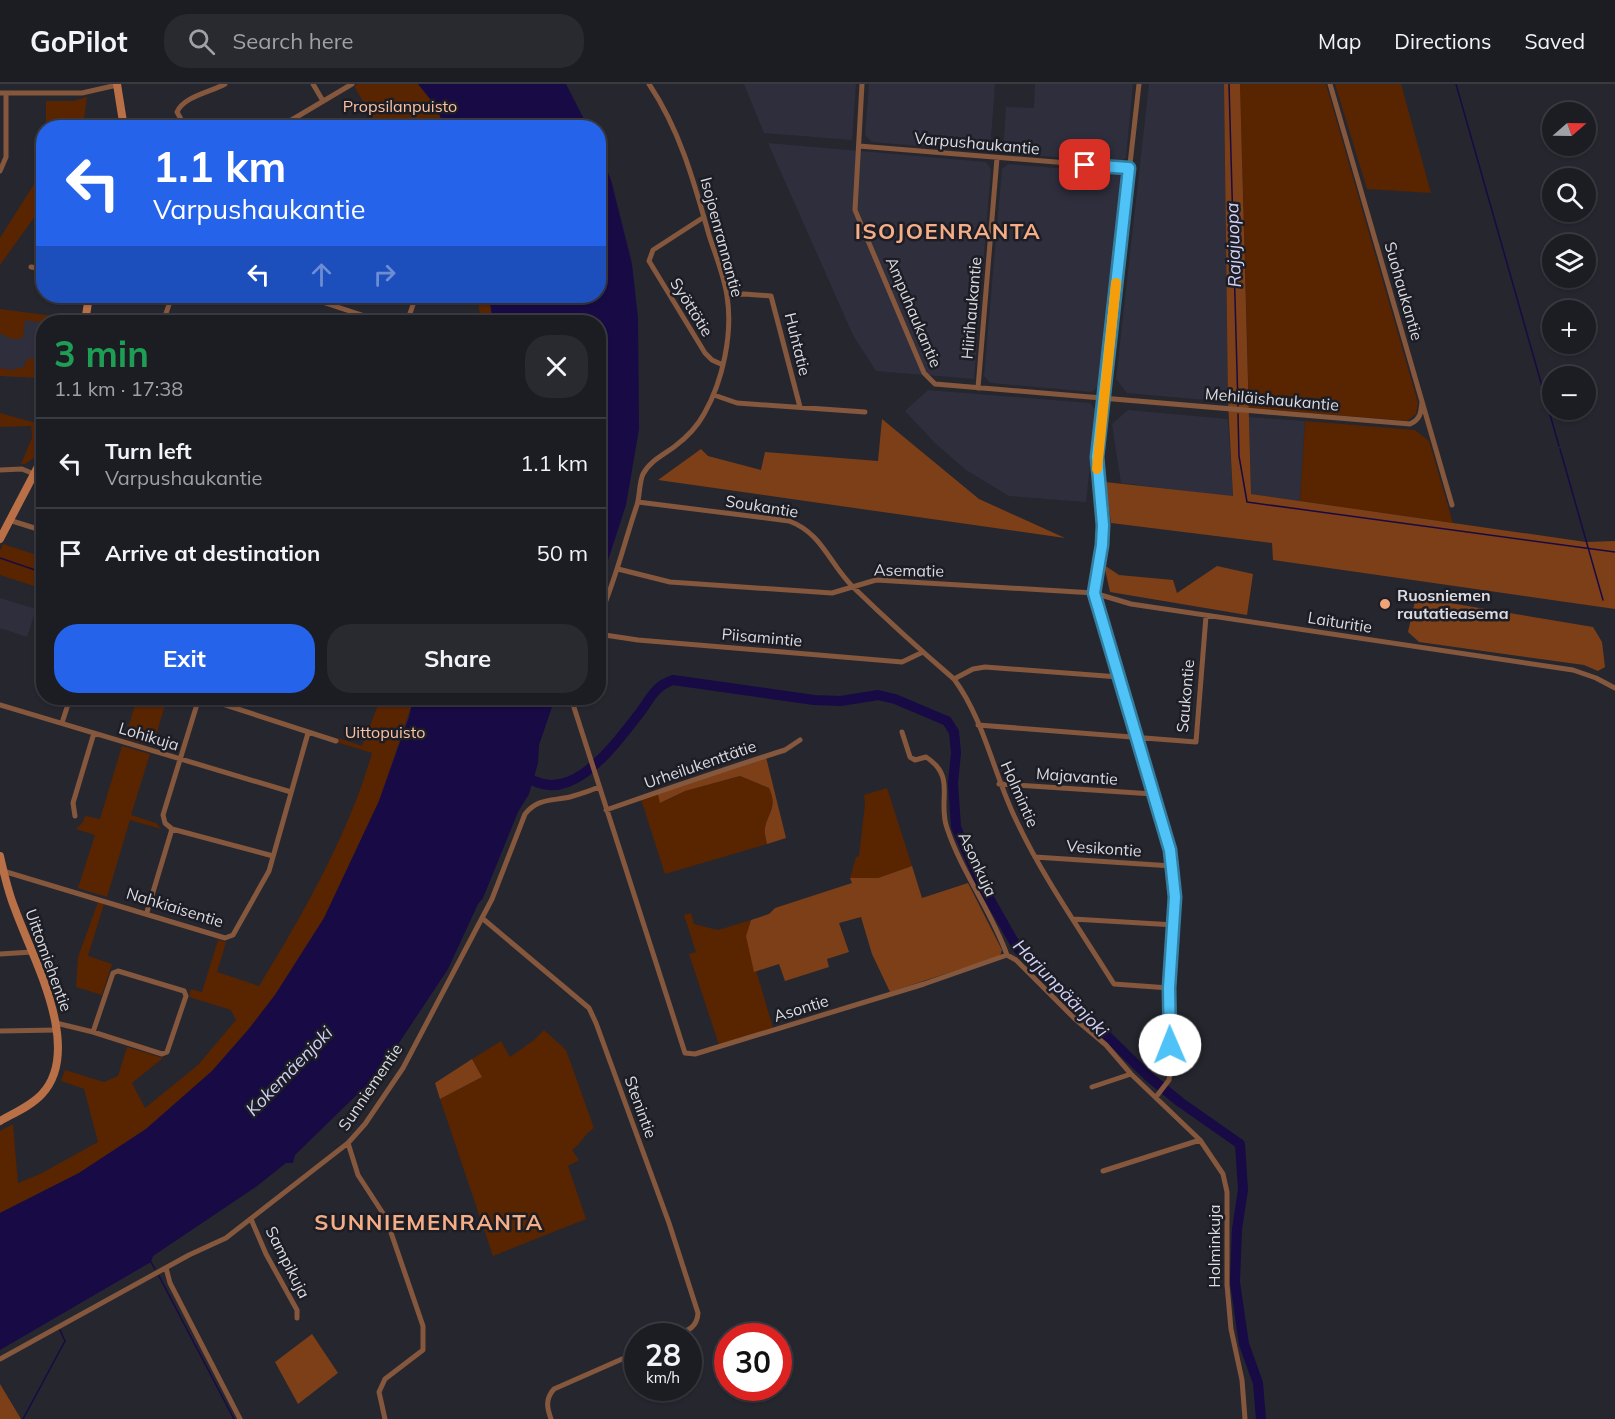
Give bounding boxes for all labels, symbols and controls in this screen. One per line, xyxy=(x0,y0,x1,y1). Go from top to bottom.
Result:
search box xyxy=(164,14,584,68)
text: GoPilot xyxy=(30,24,128,59)
icon: search xyxy=(185,25,218,58)
text: Search here xyxy=(233,27,354,55)
text: Map xyxy=(1318,28,1361,54)
text: Directions xyxy=(1394,28,1491,54)
text: Saved xyxy=(1524,28,1585,54)
park label: Propsilanpuisto xyxy=(343,96,457,116)
north arrow xyxy=(1542,102,1596,156)
map controls xyxy=(1542,102,1596,420)
street label: Varpushaukantie xyxy=(913,128,1041,158)
pin xyxy=(1059,139,1110,190)
text: 1.1 km xyxy=(153,140,286,193)
icon: left xyxy=(54,144,132,222)
icon: arrive xyxy=(1068,148,1101,181)
button: search xyxy=(1542,168,1596,222)
street label: Isojoenrannantie xyxy=(696,175,748,299)
text: Varpushaukantie xyxy=(153,192,365,226)
water label: Rajajuopa xyxy=(1220,202,1246,288)
district label: ISOJOENRANTA xyxy=(855,217,1041,245)
button: layers xyxy=(1542,234,1596,288)
street label: Suohaukantie xyxy=(1380,239,1428,343)
street label: Ampuhaukantie xyxy=(882,254,946,370)
street label: Hiirihaukantie xyxy=(957,256,985,360)
icon: left xyxy=(242,258,275,291)
icon: ahead xyxy=(305,258,338,291)
icon: right xyxy=(368,258,401,291)
street label: Syöttötie xyxy=(666,274,718,340)
button: + xyxy=(1542,300,1596,354)
street label: Huhtatie xyxy=(781,310,815,378)
text: 3 min xyxy=(54,331,149,376)
button: close xyxy=(525,335,588,398)
button: − xyxy=(1542,366,1596,420)
text: 1.1 km · 17:38 xyxy=(54,376,183,401)
street label: Mehiläishaukantie xyxy=(1204,383,1340,415)
text: Turn left xyxy=(105,437,192,465)
icon: left xyxy=(54,447,87,480)
text: 1.1 km xyxy=(520,449,588,477)
text: Varpushaukantie xyxy=(105,465,262,490)
street label: Soukantie xyxy=(724,490,800,522)
icon: arrive xyxy=(54,537,87,570)
text: Arrive at destination xyxy=(105,539,320,567)
text: 50 m xyxy=(537,539,588,567)
street label: Asematie xyxy=(874,559,944,581)
place label: Ruosniemen rautatieasema xyxy=(1397,585,1509,623)
marker: Ruosniemen rautatieasema xyxy=(1378,597,1392,611)
street label: Laituritie xyxy=(1306,607,1374,637)
button: Exit xyxy=(54,624,315,693)
button: Share xyxy=(327,624,588,693)
street label: Piisamintie xyxy=(721,624,803,650)
street label: Saukontie xyxy=(1172,659,1198,733)
street label: Lohikuja xyxy=(117,717,181,755)
park label: Uittopuisto xyxy=(345,722,425,742)
street label: Urheilukenttätie xyxy=(641,735,759,793)
street label: Holmintie xyxy=(997,758,1043,830)
street label: Majavantie xyxy=(1035,763,1119,789)
street label: Asonkuja xyxy=(954,829,1002,899)
street label: Vesikontie xyxy=(1066,835,1142,861)
street label: Nahkiaisentie xyxy=(124,883,226,931)
street label: Uittomiehentie xyxy=(21,906,77,1014)
water label: Harjunpäänjoki xyxy=(1008,934,1114,1042)
street label: Asontie xyxy=(771,990,831,1026)
position arrow xyxy=(1138,1013,1202,1077)
water label: Kokemäenjoki xyxy=(241,1021,338,1120)
street label: Sunniementie xyxy=(334,1040,406,1134)
street label: Stenintie xyxy=(621,1073,661,1141)
street label: Holminkuja xyxy=(1204,1204,1224,1288)
district label: SUNNIEMENRANTA xyxy=(314,1208,544,1236)
street label: Sampikuja xyxy=(261,1223,315,1301)
speed limit sign: 30 xyxy=(714,1323,792,1401)
text: 28 xyxy=(645,1336,681,1374)
text: km/h xyxy=(646,1368,680,1387)

